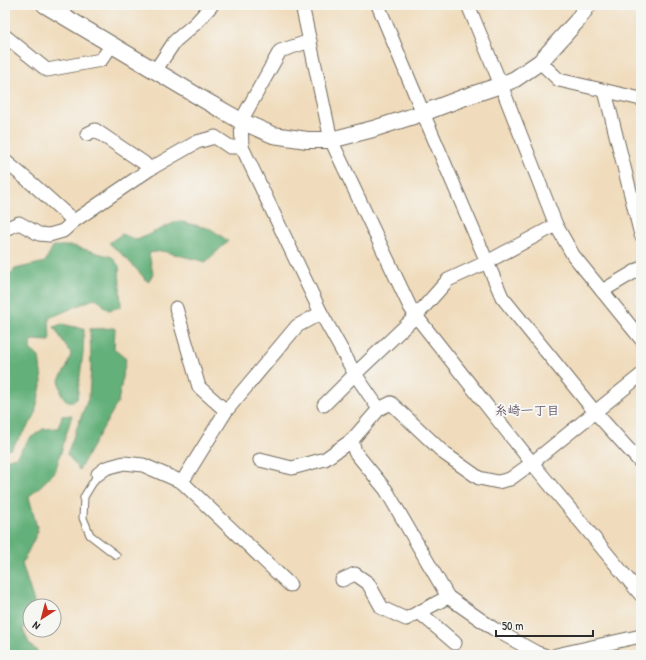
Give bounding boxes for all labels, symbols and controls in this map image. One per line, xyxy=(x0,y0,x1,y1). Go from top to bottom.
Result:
district label: 糸崎一丁目 xyxy=(494,401,560,419)
north arrow xyxy=(22,598,62,638)
scale bar xyxy=(496,612,593,638)
text: 50 m xyxy=(502,617,523,634)
text: N xyxy=(30,619,43,633)

